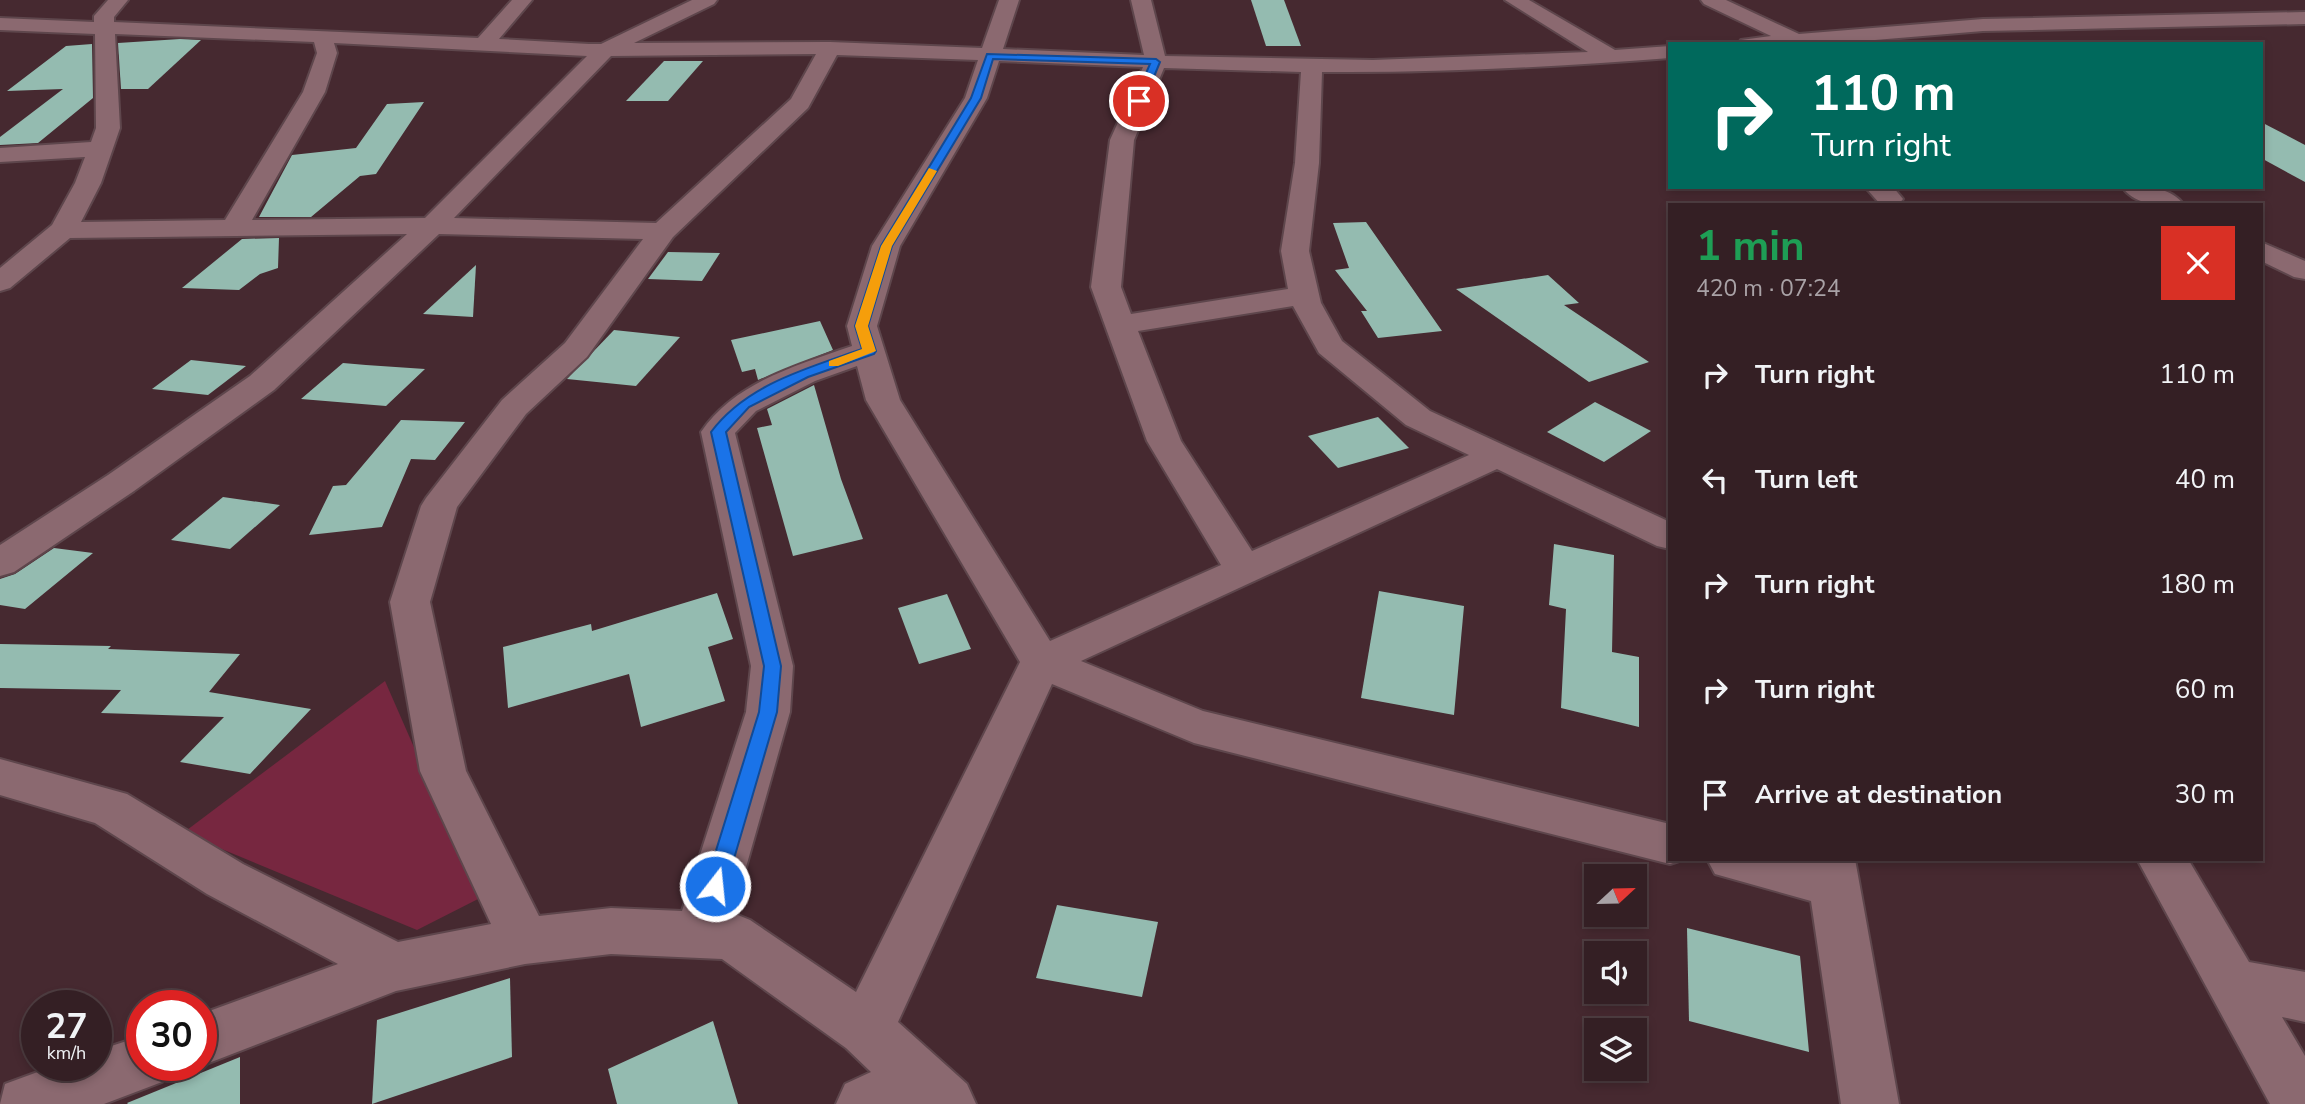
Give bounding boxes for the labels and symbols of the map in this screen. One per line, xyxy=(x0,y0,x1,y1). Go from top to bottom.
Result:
pin xyxy=(1109,71,1169,131)
position arrow xyxy=(678,849,752,923)
north arrow xyxy=(1584,864,1647,928)
speed limit sign: 30 xyxy=(126,990,217,1081)

